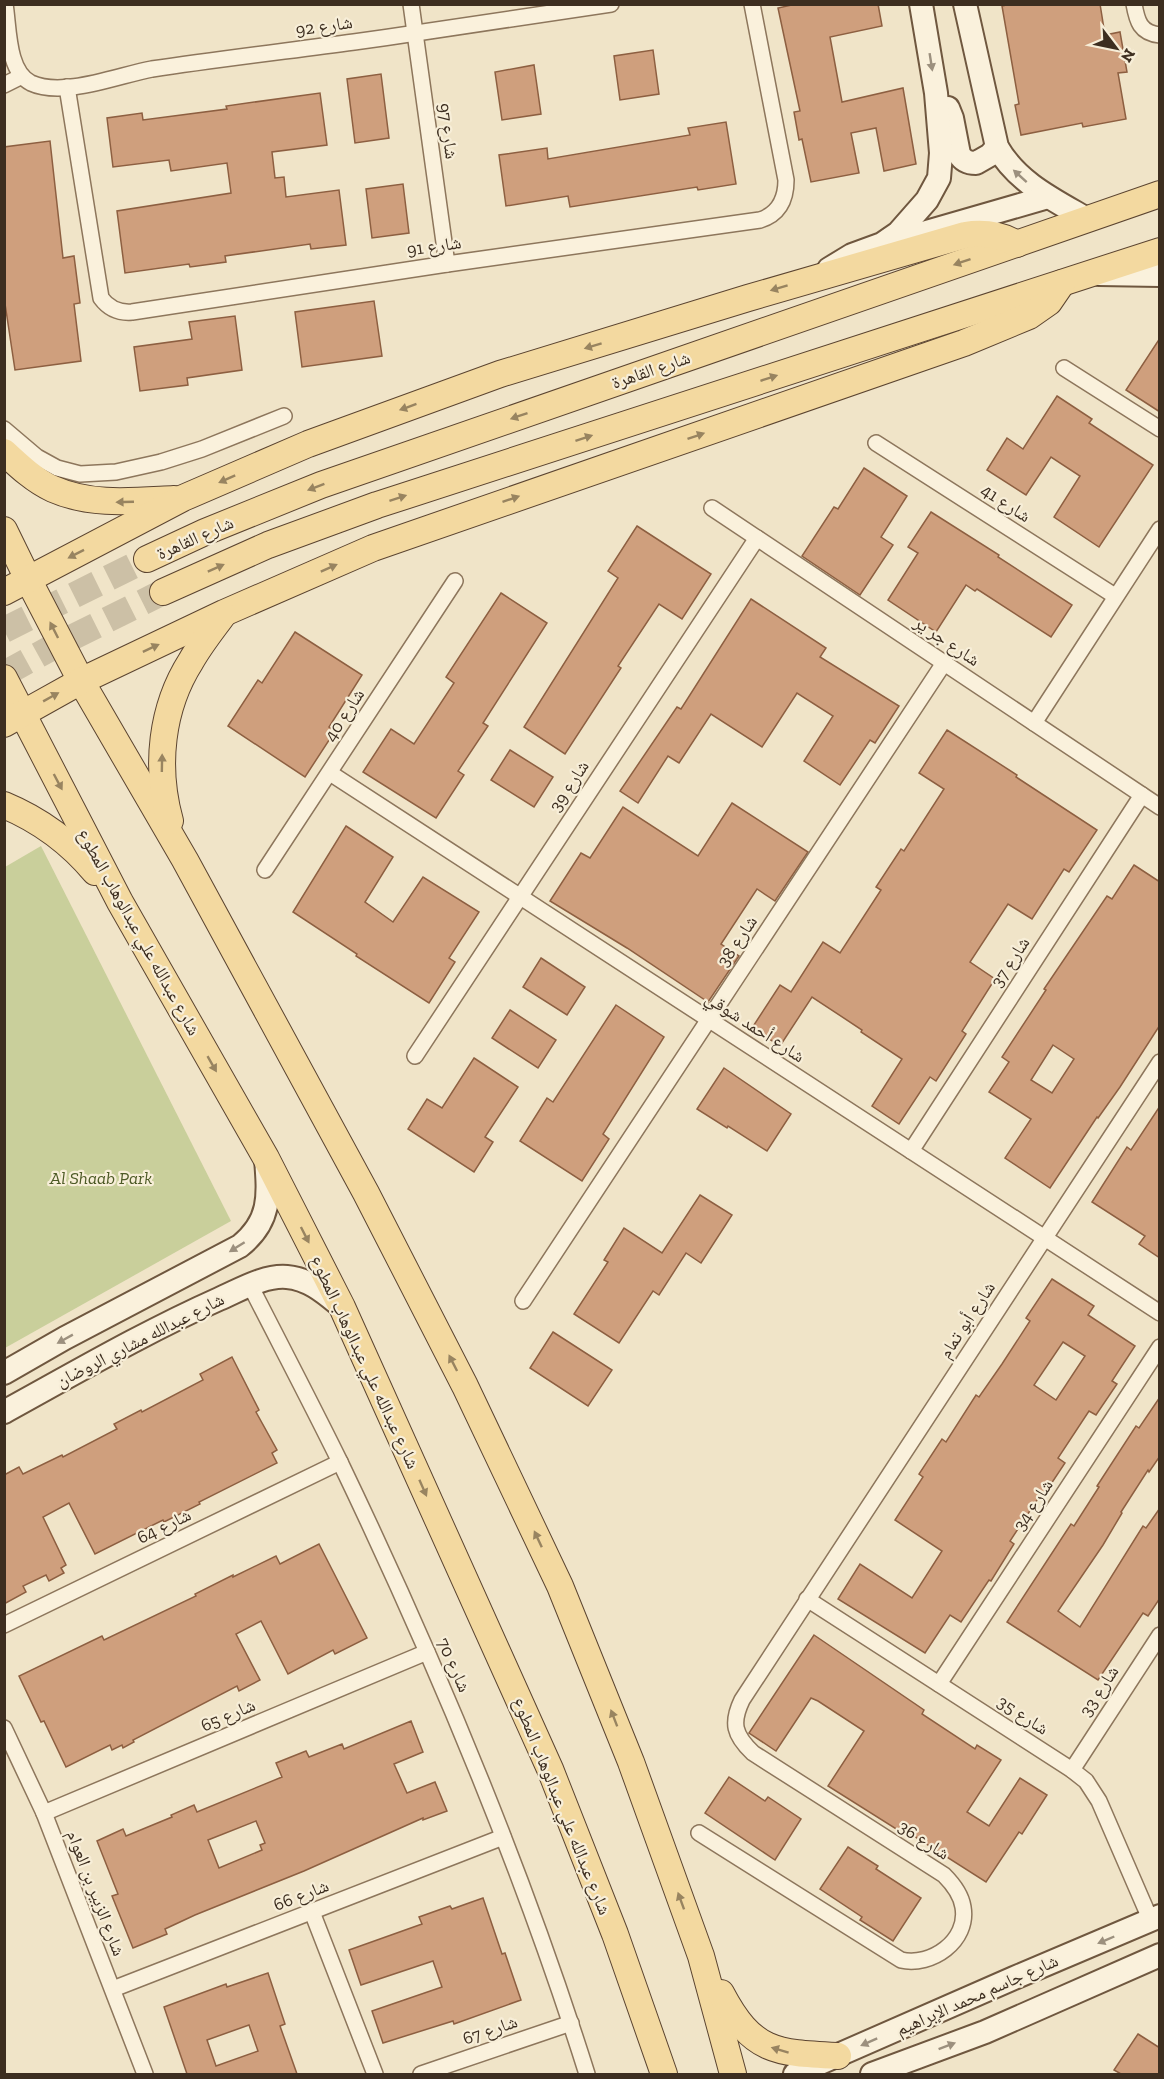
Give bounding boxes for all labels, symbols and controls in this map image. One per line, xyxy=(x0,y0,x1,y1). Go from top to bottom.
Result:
street label: شارع 92 xyxy=(294,11,354,41)
north arrow xyxy=(1086,18,1146,78)
text: N xyxy=(1117,45,1140,66)
one-way arrow xyxy=(926,53,935,72)
street label: شارع 97 xyxy=(433,102,463,160)
one-way arrow xyxy=(1013,170,1028,183)
street label: شارع 91 xyxy=(405,231,463,261)
one-way arrow xyxy=(953,258,971,268)
one-way arrow xyxy=(770,284,788,293)
one-way arrow xyxy=(583,342,601,351)
street label: شارع القاهرة xyxy=(609,346,693,394)
one-way arrow xyxy=(760,373,778,382)
one-way arrow xyxy=(399,403,417,413)
one-way arrow xyxy=(510,411,528,421)
one-way arrow xyxy=(687,430,705,440)
one-way arrow xyxy=(575,433,593,442)
one-way arrow xyxy=(218,475,235,484)
street label: شارع 41 xyxy=(977,479,1035,527)
one-way arrow xyxy=(306,483,324,493)
one-way arrow xyxy=(389,493,407,503)
one-way arrow xyxy=(502,494,520,504)
one-way arrow xyxy=(116,497,135,506)
street label: شارع القاهرة xyxy=(153,511,237,565)
one-way arrow xyxy=(67,549,84,559)
one-way arrow xyxy=(208,563,226,573)
one-way arrow xyxy=(320,563,337,572)
street label: شارع جر ير xyxy=(909,610,984,671)
one-way arrow xyxy=(49,621,59,638)
one-way arrow xyxy=(143,643,160,652)
street label: شارع 40 xyxy=(319,685,369,745)
one-way arrow xyxy=(43,692,59,703)
one-way arrow xyxy=(157,754,167,773)
street label: شارع 39 xyxy=(544,756,594,816)
one-way arrow xyxy=(53,774,62,791)
street label: شارع عبدالله علي عبدالوهاب المطوع xyxy=(70,825,205,1041)
street label: شارع 38 xyxy=(712,911,762,971)
street label: شارع 37 xyxy=(986,933,1034,991)
street label: شارع أحمد شوقي xyxy=(699,987,809,1070)
one-way arrow xyxy=(207,1056,217,1073)
park label: Al Shaab Park xyxy=(49,1167,152,1189)
one-way arrow xyxy=(300,1227,310,1244)
one-way arrow xyxy=(229,1241,245,1252)
street label: شارع عبدالله علي عبدالوهاب المطوع xyxy=(303,1252,424,1474)
street label: شارع أبو تمام xyxy=(934,1278,1001,1363)
street label: شارع عبدالله مشاري الروضان xyxy=(52,1288,229,1395)
one-way arrow xyxy=(57,1333,73,1344)
one-way arrow xyxy=(449,1354,458,1371)
street label: شارع 34 xyxy=(1008,1475,1058,1535)
one-way arrow xyxy=(418,1479,428,1497)
street label: شارع 64 xyxy=(133,1503,195,1549)
one-way arrow xyxy=(533,1530,542,1547)
street label: شارع 70 xyxy=(432,1634,476,1696)
street label: شارع 33 xyxy=(1075,1662,1123,1720)
street label: شارع 35 xyxy=(993,1690,1053,1740)
street label: شارع 65 xyxy=(197,1694,259,1736)
street label: شارع عبدالله علي عبدالوهاب المطوع xyxy=(505,1694,616,1920)
one-way arrow xyxy=(608,1709,618,1727)
street label: شارع 36 xyxy=(894,1815,954,1865)
street label: شارع الزبير بن العوام xyxy=(61,1827,130,1959)
street label: شارع 66 xyxy=(270,1874,332,1916)
one-way arrow xyxy=(675,1892,685,1910)
one-way arrow xyxy=(1096,1935,1114,1945)
street label: شارع جاسم محمد الإبراهيم xyxy=(892,1949,1062,2042)
street label: شارع 67 xyxy=(460,2010,520,2050)
one-way arrow xyxy=(860,2038,878,2047)
one-way arrow xyxy=(938,2041,956,2050)
one-way arrow xyxy=(771,2045,789,2054)

